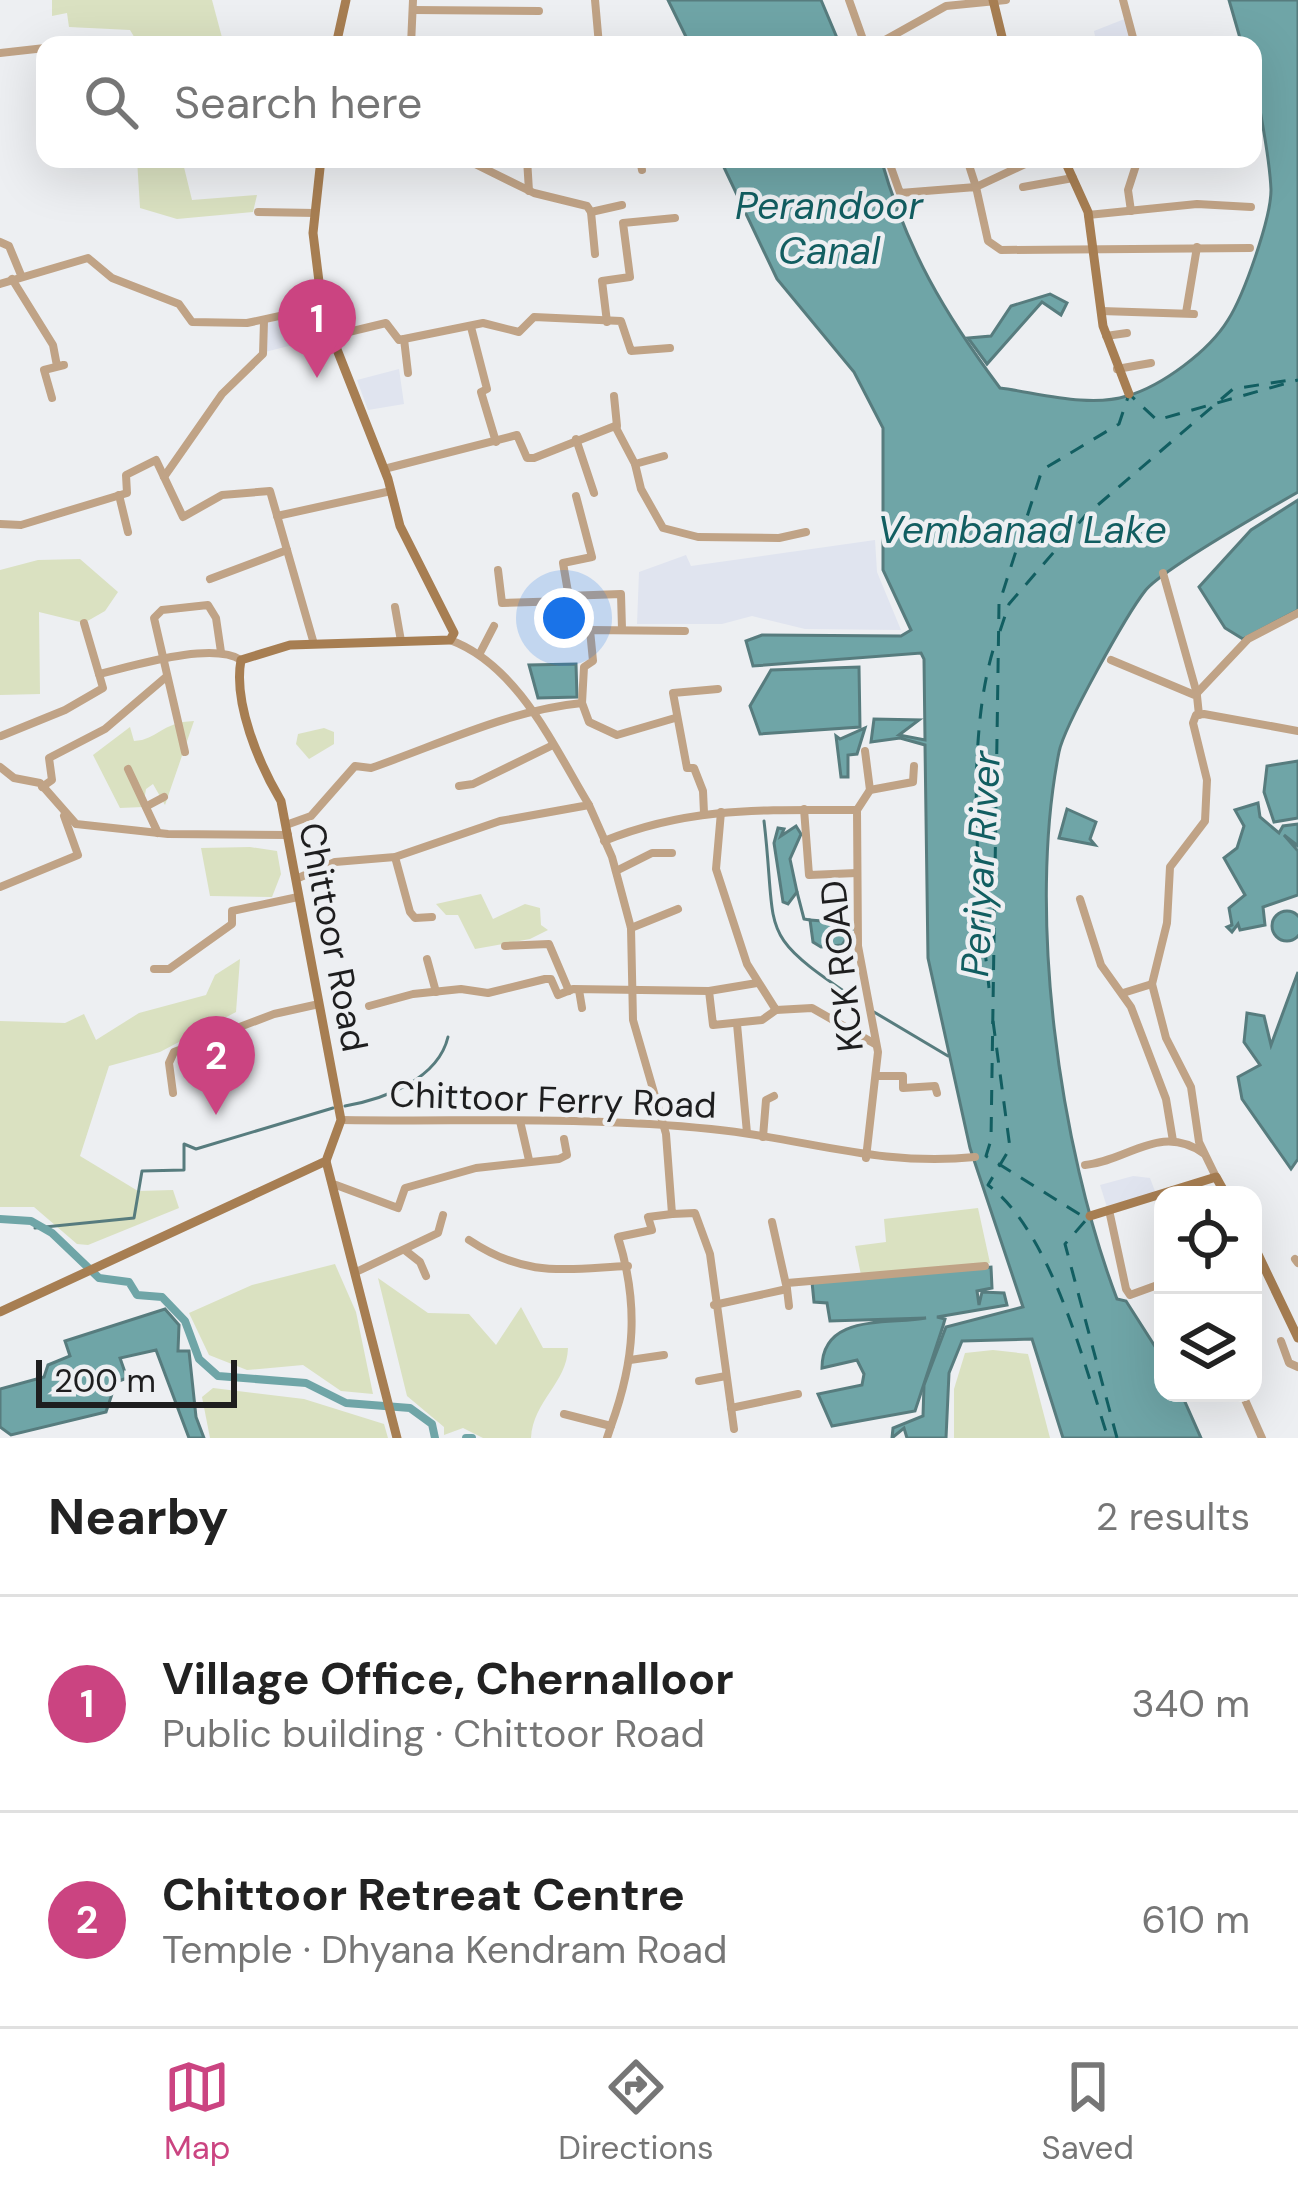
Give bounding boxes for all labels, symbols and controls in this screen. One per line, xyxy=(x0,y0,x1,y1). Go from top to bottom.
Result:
search box xyxy=(36,36,1262,168)
icon: search xyxy=(78,69,144,135)
text: Search here xyxy=(174,73,422,132)
water label: Perandoor Canal xyxy=(735,180,924,276)
pin: 1 xyxy=(278,279,356,378)
water label: Vembanad Lake xyxy=(877,504,1167,555)
your location xyxy=(534,588,594,648)
water label: Periyar River xyxy=(949,748,1012,978)
street label: Chittoor Road xyxy=(288,819,379,1056)
street label: KCK ROAD xyxy=(809,878,874,1054)
pin: 2 xyxy=(177,1016,255,1115)
street label: Chittoor Ferry Road xyxy=(389,1070,717,1129)
map controls xyxy=(1154,1186,1262,1402)
button: locate xyxy=(1154,1186,1262,1294)
button: layers xyxy=(1154,1294,1262,1402)
scale bar xyxy=(36,1354,237,1407)
text: 200 m xyxy=(54,1359,156,1402)
text: Nearby xyxy=(48,1483,229,1550)
text: 2 results xyxy=(1096,1491,1250,1542)
text: Village Office, Chernalloor xyxy=(162,1649,734,1708)
text: 1 xyxy=(80,1678,94,1729)
text: 340 m xyxy=(1131,1678,1250,1729)
text: Public building · Chittoor Road xyxy=(162,1708,705,1759)
text: Chittoor Retreat Centre xyxy=(162,1865,685,1924)
text: 2 xyxy=(76,1894,98,1945)
text: 610 m xyxy=(1142,1894,1250,1945)
text: Temple · Dhyana Kendram Road xyxy=(162,1924,727,1975)
tab: Map xyxy=(164,2054,230,2169)
tab: Directions xyxy=(558,2054,714,2169)
tab: Saved xyxy=(1042,2054,1134,2169)

